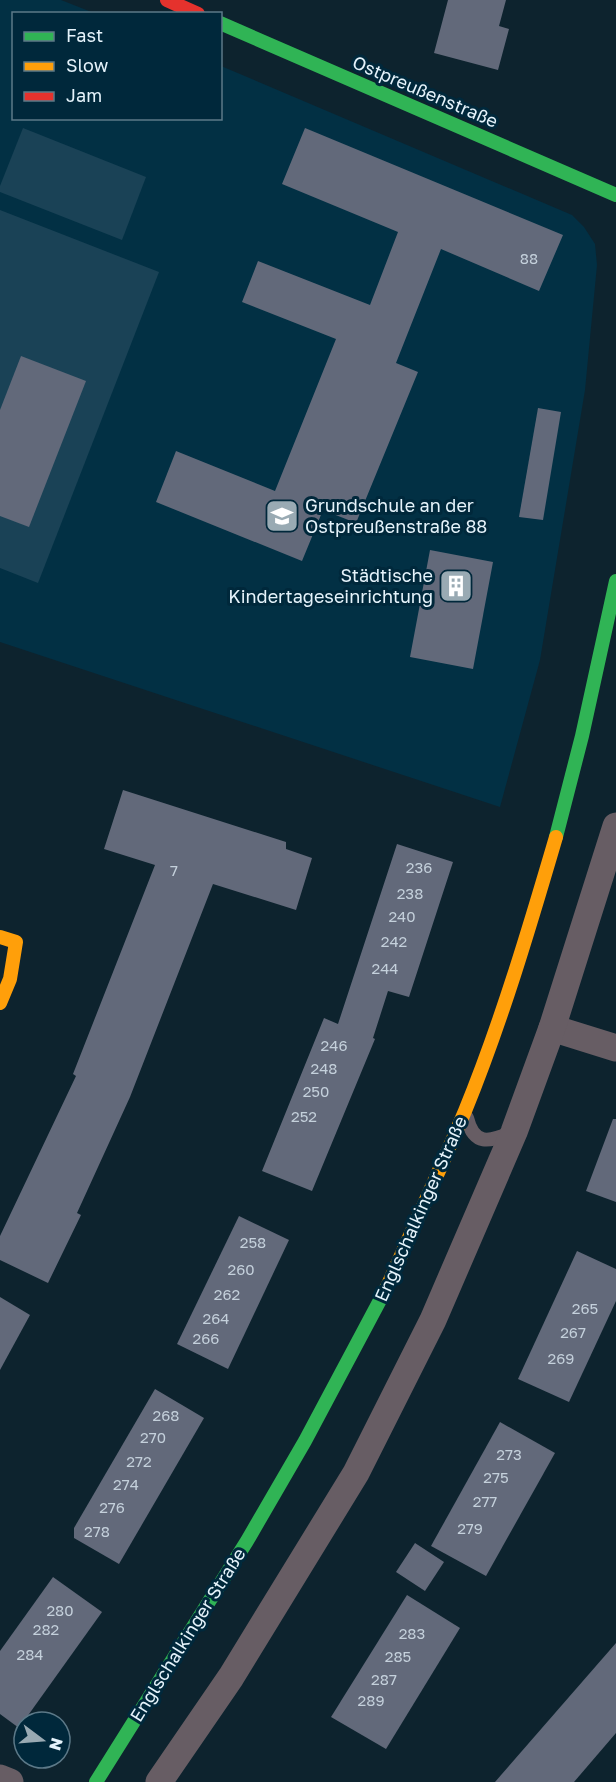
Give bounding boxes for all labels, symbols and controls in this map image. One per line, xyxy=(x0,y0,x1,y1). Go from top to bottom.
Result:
legend xyxy=(12,12,222,120)
text: Fast xyxy=(66,24,103,46)
street label: Ostpreußenstraße xyxy=(349,50,501,132)
text: Slow xyxy=(66,54,109,76)
text: Jam xyxy=(66,84,102,106)
house number: 88 xyxy=(520,249,538,267)
place label: Grundschule an der Ostpreußenstraße 88 xyxy=(305,494,487,537)
school or university icon: Grundschule an der Ostpreußenstraße 88 xyxy=(264,498,300,534)
place label: Städtische Kindertageseinrichtung xyxy=(228,564,433,607)
building icon: Städtische Kindertageseinrichtung xyxy=(438,568,474,604)
house number: 236 xyxy=(406,858,432,876)
house number: 7 xyxy=(170,861,178,879)
house number: 238 xyxy=(397,884,423,902)
house number: 240 xyxy=(388,907,416,925)
house number: 242 xyxy=(381,932,407,950)
house number: 244 xyxy=(371,959,399,977)
house number: 246 xyxy=(321,1036,347,1054)
house number: 248 xyxy=(310,1059,338,1077)
house number: 250 xyxy=(303,1082,329,1100)
house number: 252 xyxy=(291,1107,317,1125)
street label: Englschalkinger Straße xyxy=(369,1113,471,1305)
house number: 258 xyxy=(240,1233,266,1251)
house number: 260 xyxy=(227,1260,255,1278)
house number: 262 xyxy=(214,1285,240,1303)
house number: 265 xyxy=(572,1299,598,1317)
house number: 264 xyxy=(203,1309,229,1327)
house number: 267 xyxy=(560,1323,586,1341)
house number: 266 xyxy=(193,1329,219,1347)
house number: 269 xyxy=(548,1349,574,1367)
house number: 268 xyxy=(153,1406,179,1424)
house number: 270 xyxy=(140,1428,166,1446)
house number: 273 xyxy=(496,1445,522,1463)
house number: 272 xyxy=(126,1452,152,1470)
house number: 275 xyxy=(483,1468,509,1486)
house number: 274 xyxy=(113,1475,139,1493)
house number: 277 xyxy=(473,1492,497,1510)
house number: 276 xyxy=(99,1498,125,1516)
house number: 279 xyxy=(457,1519,483,1537)
house number: 278 xyxy=(84,1522,110,1540)
street label: Englschalkinger Straße xyxy=(125,1544,250,1725)
house number: 280 xyxy=(46,1601,74,1619)
house number: 282 xyxy=(33,1620,59,1638)
house number: 283 xyxy=(399,1624,425,1642)
house number: 284 xyxy=(16,1645,44,1663)
house number: 285 xyxy=(385,1647,411,1665)
house number: 287 xyxy=(371,1670,397,1688)
house number: 289 xyxy=(358,1691,384,1709)
north arrow xyxy=(12,1710,72,1770)
text: N xyxy=(45,1736,68,1753)

